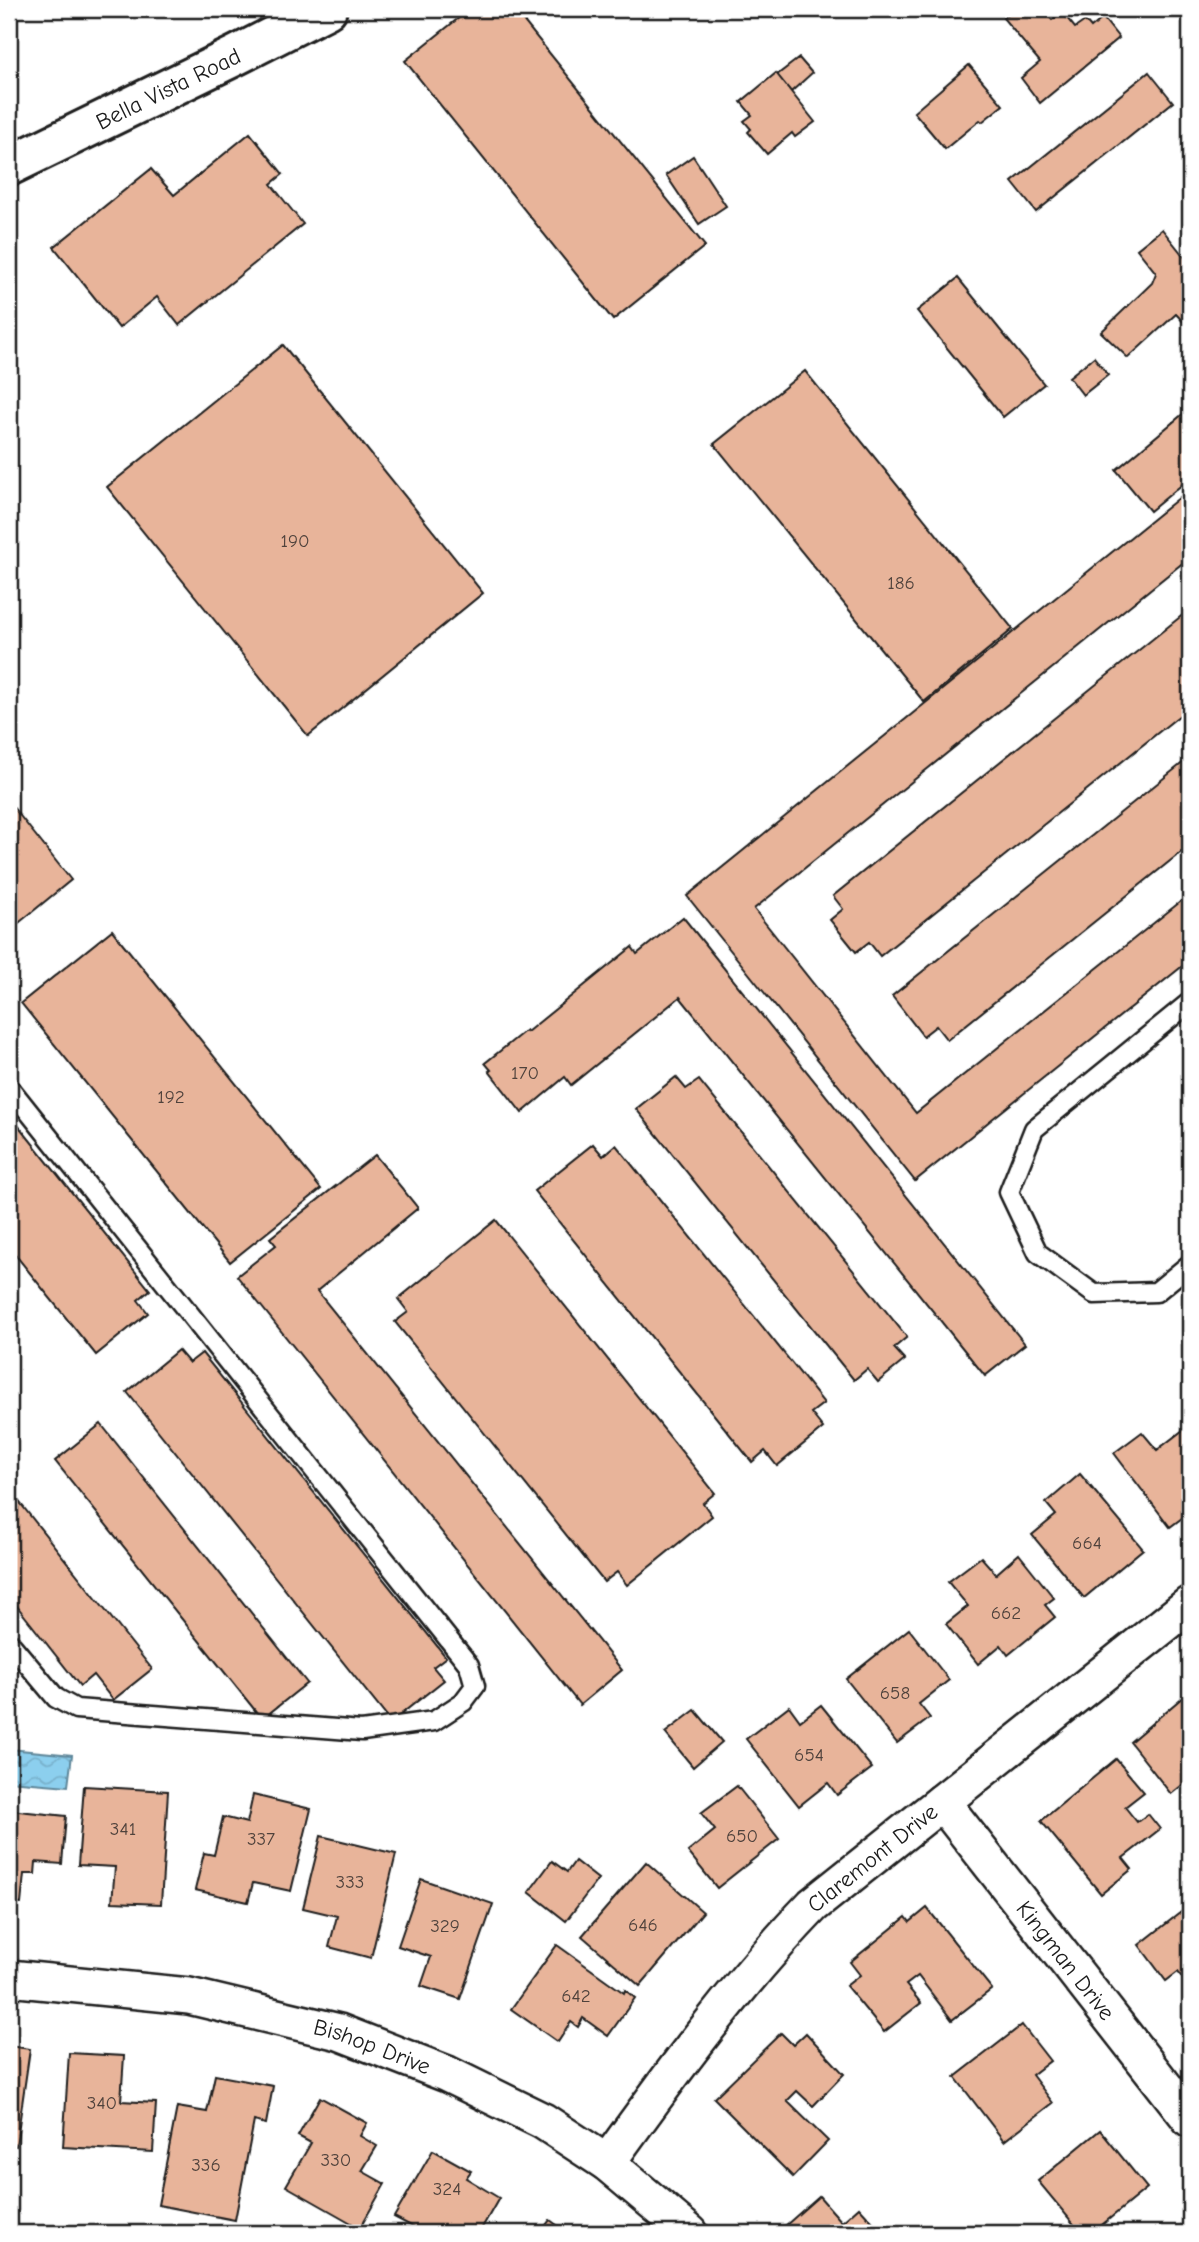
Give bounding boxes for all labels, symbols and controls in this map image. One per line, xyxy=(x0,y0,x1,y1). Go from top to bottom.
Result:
street label: Bella Vista Road xyxy=(92,42,245,136)
house number: 190 xyxy=(280,530,310,552)
house number: 186 xyxy=(887,572,915,594)
house number: 170 xyxy=(511,1062,539,1084)
house number: 192 xyxy=(157,1086,185,1108)
house number: 664 xyxy=(1072,1532,1102,1554)
house number: 662 xyxy=(991,1602,1021,1624)
house number: 658 xyxy=(880,1682,910,1704)
house number: 654 xyxy=(794,1744,824,1766)
street label: Claremont Drive xyxy=(802,1798,943,1918)
house number: 341 xyxy=(110,1818,136,1840)
house number: 650 xyxy=(726,1825,758,1847)
house number: 337 xyxy=(247,1828,275,1850)
house number: 333 xyxy=(336,1871,364,1893)
street label: Kingman Drive xyxy=(1010,1896,1120,2026)
house number: 646 xyxy=(628,1914,658,1936)
house number: 329 xyxy=(430,1915,460,1937)
house number: 642 xyxy=(561,1985,591,2007)
street label: Bishop Drive xyxy=(311,2013,434,2080)
house number: 340 xyxy=(87,2092,117,2114)
house number: 330 xyxy=(321,2149,351,2171)
house number: 336 xyxy=(191,2154,221,2176)
house number: 324 xyxy=(433,2178,461,2200)

